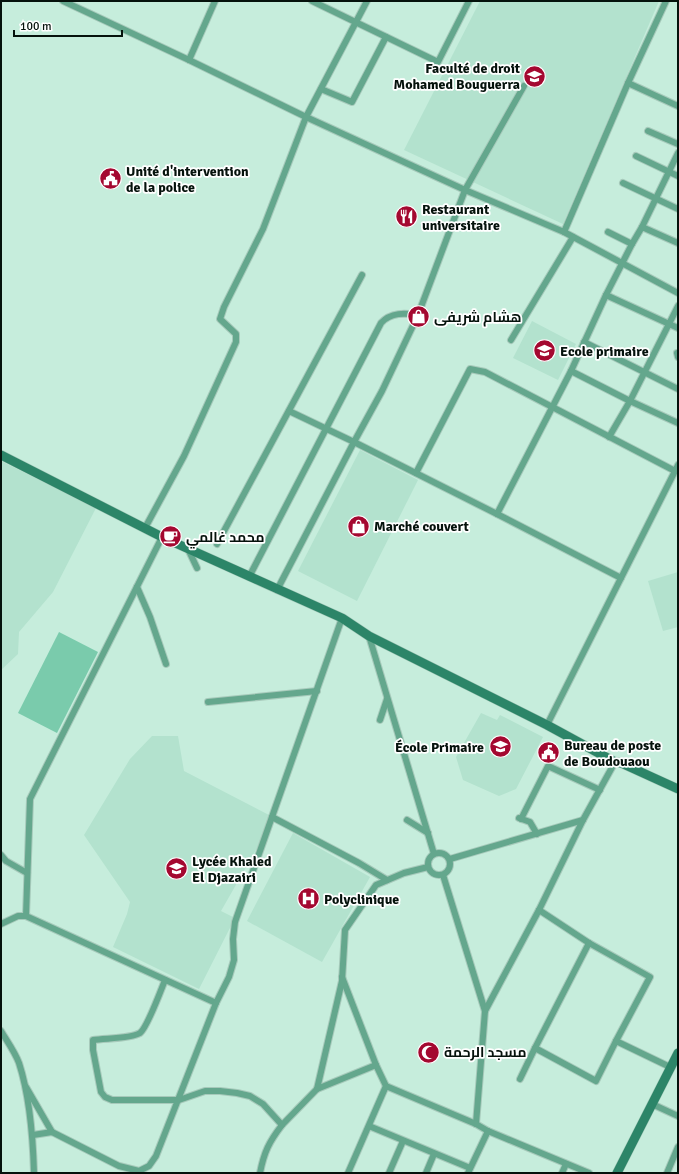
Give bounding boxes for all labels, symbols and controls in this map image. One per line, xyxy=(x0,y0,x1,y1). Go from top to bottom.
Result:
scale bar xyxy=(14,12,122,38)
text: 100 m xyxy=(20,19,52,34)
place label: Faculté de droit Mohamed Bouguerra xyxy=(393,60,521,93)
school or university icon: Faculté de droit Mohamed Bouguerra xyxy=(522,63,548,89)
place label: Unité d'intervention de la police xyxy=(126,163,249,196)
public building icon: Unité d'intervention de la police xyxy=(98,166,124,192)
place label: Restaurant universitaire xyxy=(422,201,500,234)
restaurant icon: Restaurant universitaire xyxy=(393,204,419,230)
shop icon: هشام شريفى xyxy=(406,304,432,330)
place label: هشام شريفى xyxy=(434,309,522,327)
school or university icon: Ecole primaire xyxy=(531,338,557,364)
place label: Ecole primaire xyxy=(560,343,649,360)
shop icon: Marché couvert xyxy=(345,513,371,539)
place label: Marché couvert xyxy=(374,518,470,535)
cafe icon: محمد غالمي xyxy=(158,524,184,550)
place label: محمد غالمي xyxy=(186,529,265,549)
school or university icon: École Primaire xyxy=(487,734,513,760)
place label: Bureau de poste de Boudouaou xyxy=(564,737,661,770)
place label: École Primaire xyxy=(395,739,484,756)
public building icon: Bureau de poste de Boudouaou xyxy=(536,740,562,766)
place label: Lycée Khaled El Djazairi xyxy=(192,853,272,886)
school or university icon: Lycée Khaled El Djazairi xyxy=(163,856,189,882)
hospital icon: Polyclinique xyxy=(295,886,321,912)
place label: Polyclinique xyxy=(324,891,399,908)
mosque icon: مسجد الرحمة xyxy=(415,1039,441,1065)
place label: مسجد الرحمة xyxy=(444,1044,526,1061)

